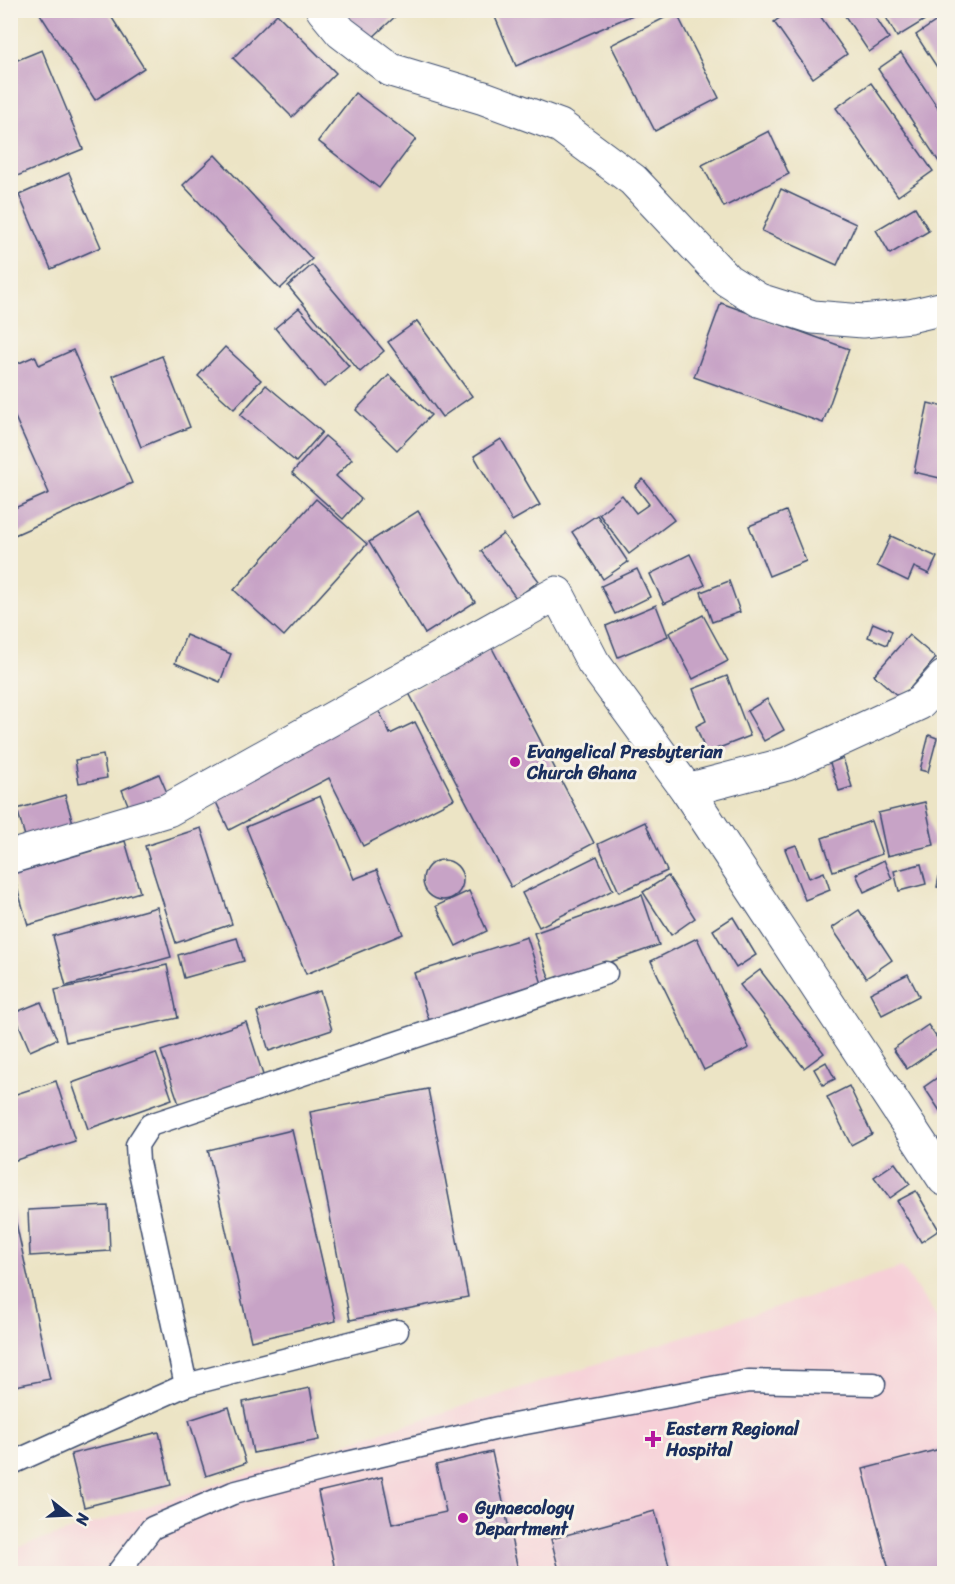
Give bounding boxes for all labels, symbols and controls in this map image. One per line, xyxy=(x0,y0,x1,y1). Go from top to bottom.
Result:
place label: Evangelical Presbyterian Church Ghana xyxy=(526,736,723,789)
marker: Evangelical Presbyterian Church Ghana xyxy=(508,755,522,769)
place label: Eastern Regional Hospital xyxy=(665,1413,800,1466)
marker: Eastern Regional Hospital xyxy=(644,1430,662,1448)
north arrow xyxy=(39,1485,99,1545)
place label: Gynaecology Department xyxy=(474,1492,575,1545)
text: N xyxy=(67,1509,99,1530)
marker: Gynaecology Department xyxy=(456,1511,470,1525)

